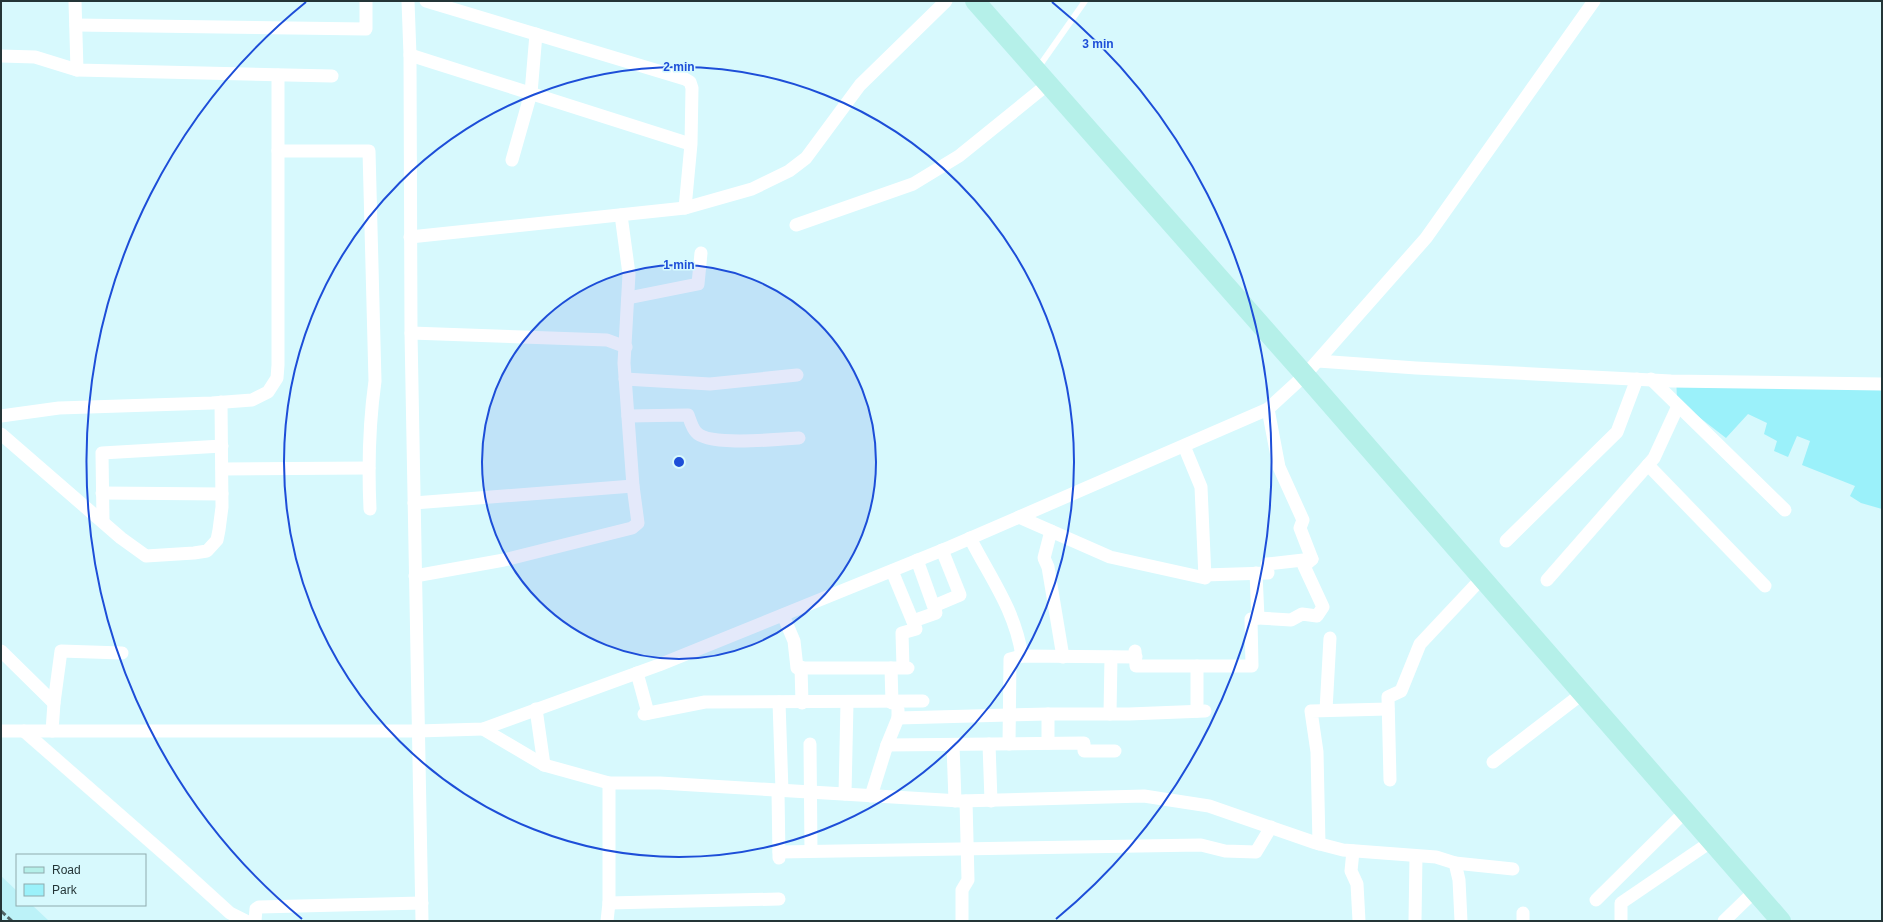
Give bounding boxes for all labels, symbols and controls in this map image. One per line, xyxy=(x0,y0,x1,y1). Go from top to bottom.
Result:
text: 3 min xyxy=(1082,37,1114,51)
text: 2 min xyxy=(663,60,695,74)
text: 1 min xyxy=(663,258,695,272)
centre of rings xyxy=(672,455,686,469)
legend xyxy=(16,854,146,906)
text: Road xyxy=(52,863,81,877)
text: Park xyxy=(52,883,78,897)

